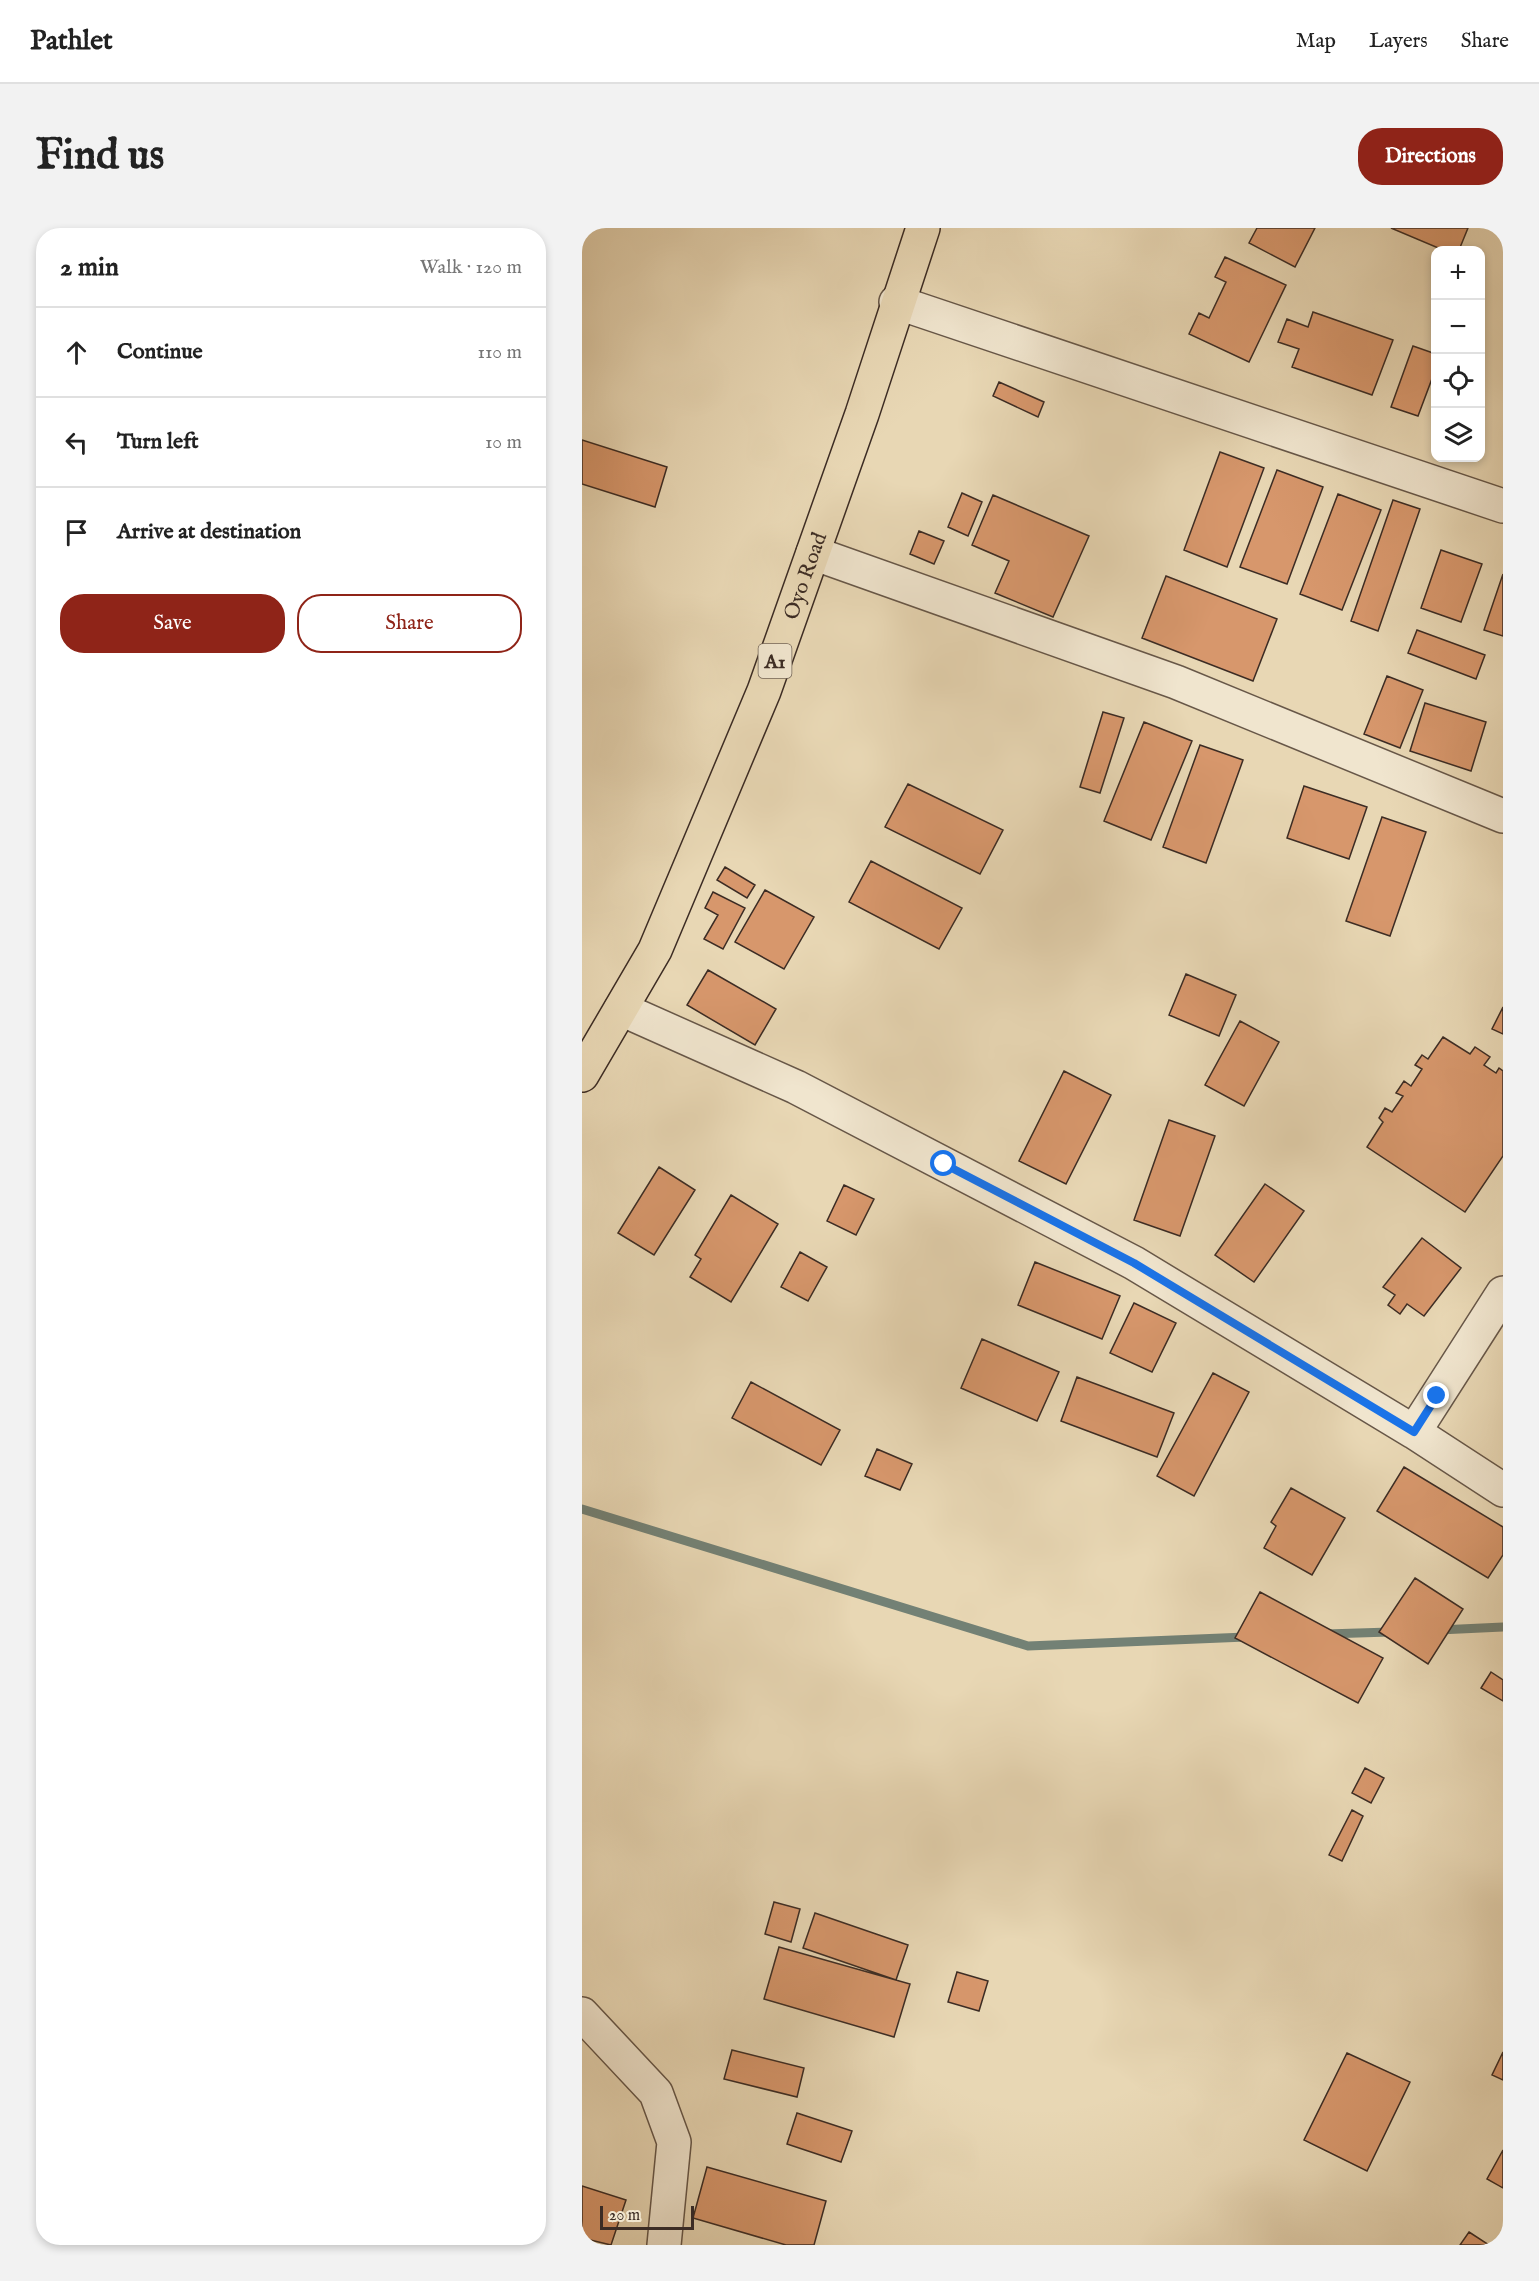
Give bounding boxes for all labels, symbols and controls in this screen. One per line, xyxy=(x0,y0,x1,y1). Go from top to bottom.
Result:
text: Pathlet xyxy=(30,24,113,59)
text: Map xyxy=(1296,28,1336,55)
text: Layers xyxy=(1369,28,1428,55)
text: Share xyxy=(1461,28,1509,55)
button: Directions xyxy=(1358,128,1503,185)
text: Find us xyxy=(36,130,164,183)
map controls xyxy=(1431,246,1485,462)
button: + xyxy=(1431,246,1485,300)
text: 2 min xyxy=(60,251,119,284)
text: Walk · 120 m xyxy=(420,255,522,280)
button: − xyxy=(1431,300,1485,354)
icon: ahead xyxy=(60,336,93,369)
text: Continue xyxy=(117,338,203,366)
text: 110 m xyxy=(478,340,522,365)
button: locate xyxy=(1431,354,1485,408)
button: layers xyxy=(1431,408,1485,462)
icon: left xyxy=(60,426,93,459)
text: Turn left xyxy=(117,428,199,456)
text: 10 m xyxy=(485,430,522,455)
icon: arrive xyxy=(60,516,93,549)
text: Arrive at destination xyxy=(117,518,301,546)
street label: Oyo Road xyxy=(778,528,834,624)
button: Save xyxy=(60,594,285,653)
button: Share xyxy=(297,594,522,653)
road number: A1 xyxy=(758,644,792,678)
route start xyxy=(930,1150,956,1176)
route end xyxy=(1423,1382,1449,1408)
scale bar xyxy=(600,2203,694,2230)
text: 20 m xyxy=(609,2206,640,2226)

